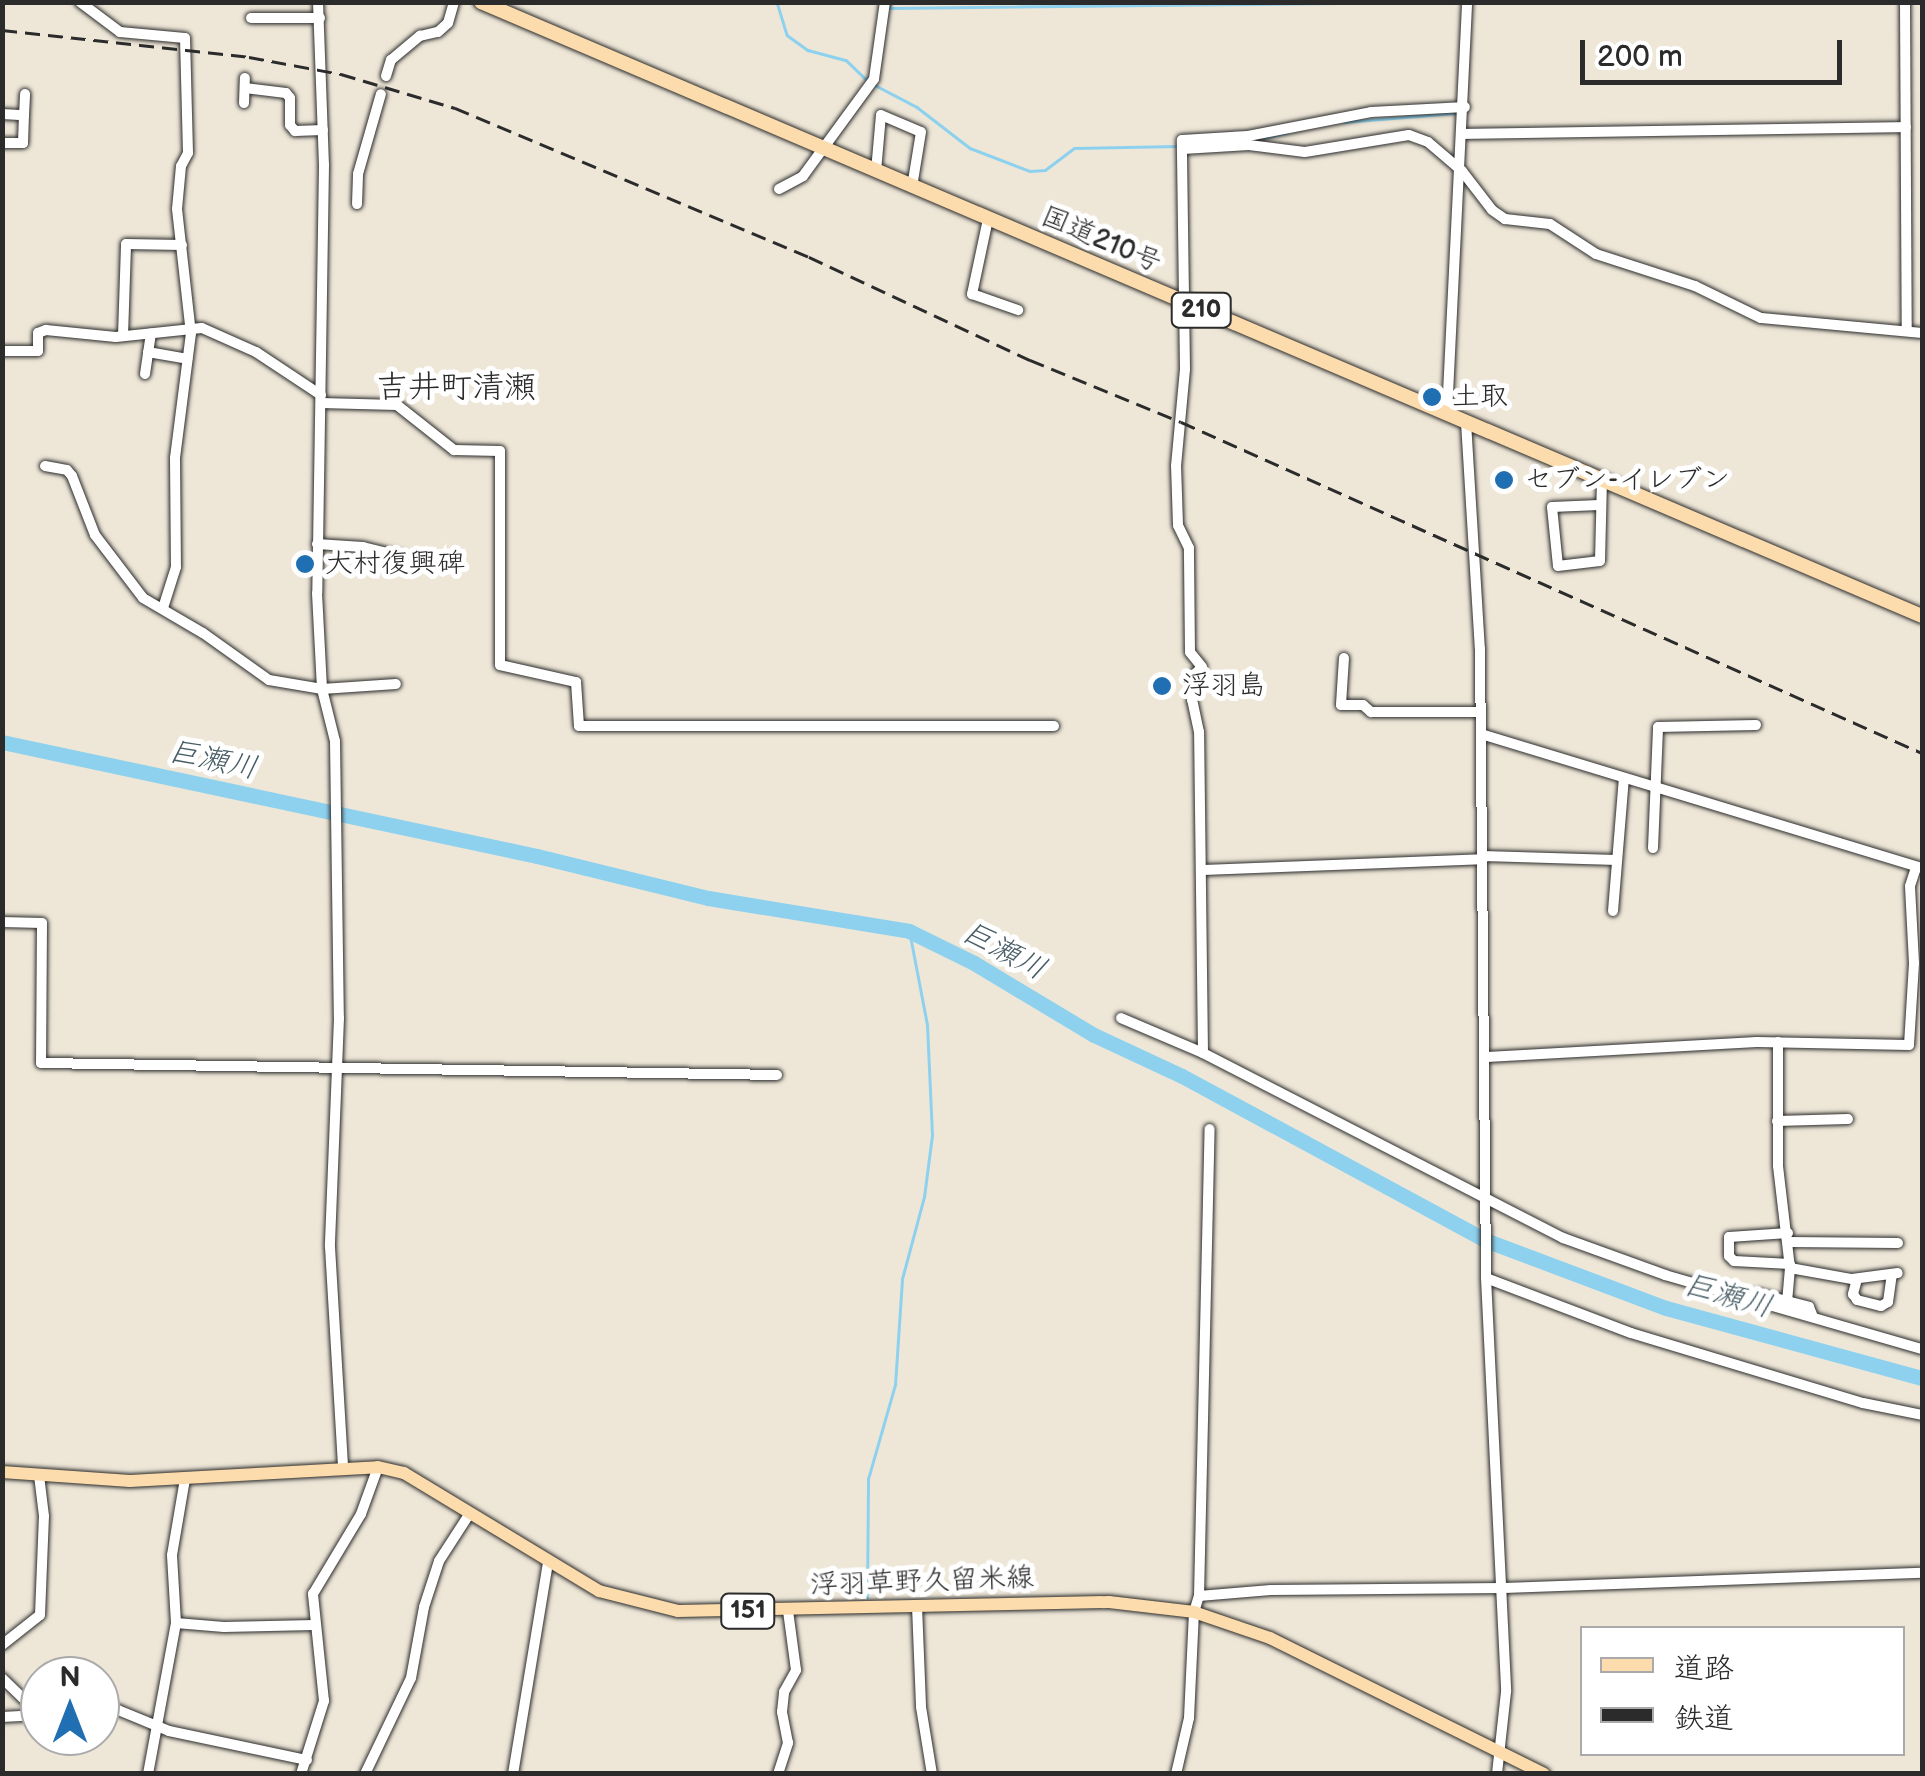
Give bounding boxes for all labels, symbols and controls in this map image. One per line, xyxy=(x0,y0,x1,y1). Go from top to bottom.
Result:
scale bar xyxy=(1585,20,1848,82)
text: 200 m xyxy=(1597,39,1683,75)
street label: 国道210号 xyxy=(1036,200,1166,280)
road number: 210 xyxy=(1168,290,1234,330)
district label: 吉井町清瀬 xyxy=(376,369,536,407)
place label: 土取 xyxy=(1452,380,1508,414)
marker: 土取 xyxy=(1421,386,1443,408)
place label: セブン-イレブン xyxy=(1524,463,1730,497)
marker: セブン-イレブン xyxy=(1493,469,1515,491)
place label: 大村復興碑 xyxy=(325,547,465,581)
marker: 大村復興碑 xyxy=(294,553,316,575)
place label: 浮羽島 xyxy=(1182,669,1266,703)
marker: 浮羽島 xyxy=(1151,675,1173,697)
water label: 巨瀬川 xyxy=(165,733,261,787)
water label: 巨瀬川 xyxy=(956,914,1052,988)
water label: 巨瀬川 xyxy=(1680,1266,1776,1326)
street label: 浮羽草野久留米線 xyxy=(809,1561,1035,1603)
road number: 151 xyxy=(718,1591,778,1631)
legend xyxy=(1580,1626,1905,1756)
text: 道路 xyxy=(1674,1651,1734,1687)
north arrow xyxy=(20,1656,120,1756)
text: N xyxy=(59,1661,81,1694)
text: 鉄道 xyxy=(1674,1701,1734,1737)

